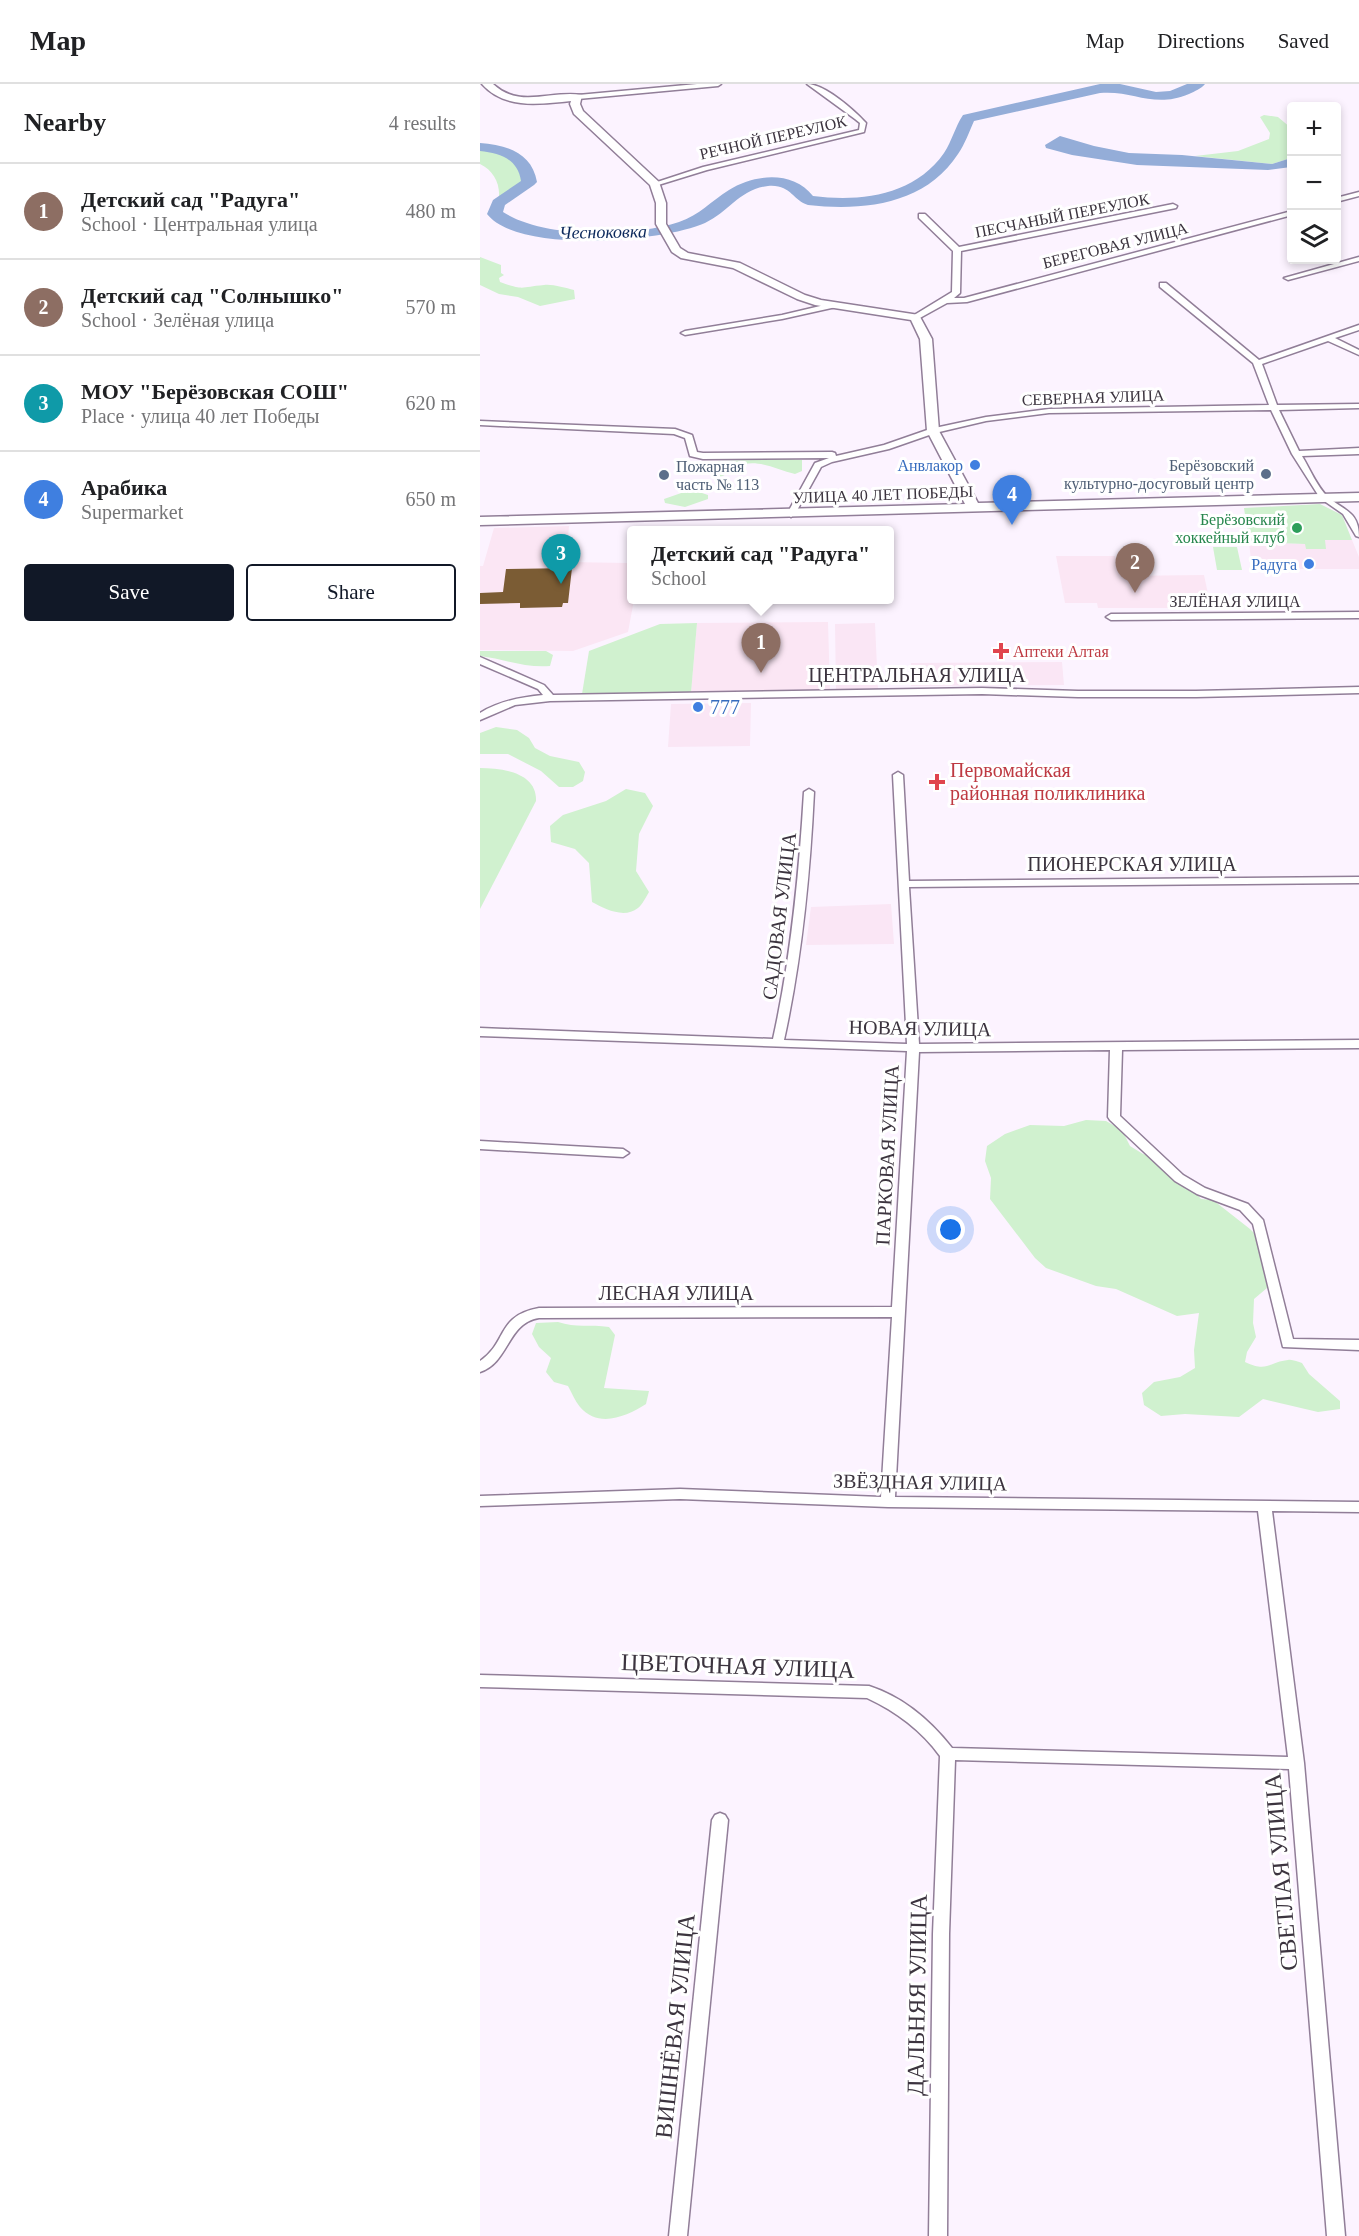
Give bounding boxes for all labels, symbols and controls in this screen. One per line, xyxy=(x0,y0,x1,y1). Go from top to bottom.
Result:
text: Map xyxy=(30,25,86,56)
text: Map xyxy=(1086,29,1124,53)
text: Directions xyxy=(1157,29,1245,53)
text: Saved xyxy=(1278,29,1329,53)
map controls xyxy=(1287,102,1341,264)
button: + xyxy=(1287,102,1341,156)
text: Nearby xyxy=(24,108,106,137)
street label: РЕЧНОЙ ПЕРЕУЛОК xyxy=(698,111,849,163)
text: 4 results xyxy=(389,112,456,134)
button: − xyxy=(1287,156,1341,210)
text: Детский сад "Радуга" xyxy=(81,187,300,212)
street label: ПЕСЧАНЫЙ ПЕРЕУЛОК xyxy=(973,189,1151,241)
text: 1 xyxy=(39,200,49,222)
text: 480 m xyxy=(405,200,456,222)
button: layers xyxy=(1287,210,1341,264)
text: School · Центральная улица xyxy=(81,213,318,235)
street label: БЕРЕГОВАЯ УЛИЦА xyxy=(1041,219,1190,273)
water label: Чесноковка xyxy=(559,221,647,243)
text: Детский сад "Солнышко" xyxy=(81,283,343,308)
text: 2 xyxy=(39,296,49,318)
text: 570 m xyxy=(405,296,456,318)
text: School · Зелёная улица xyxy=(81,309,274,331)
text: МОУ "Берёзовская СОШ" xyxy=(81,379,349,404)
street label: СЕВЕРНАЯ УЛИЦА xyxy=(1021,387,1165,409)
text: 3 xyxy=(39,392,49,414)
text: 620 m xyxy=(405,392,456,414)
text: Place · улица 40 лет Победы xyxy=(81,405,320,427)
place label: Анвлакор xyxy=(897,457,963,475)
place label: Берёзовский культурно-досуговый центр xyxy=(1064,457,1254,493)
place label: Пожарная часть № 113 xyxy=(676,458,759,493)
marker: Анвлакор xyxy=(968,458,982,472)
marker: Берёзовский культурно-досуговый центр xyxy=(1259,467,1273,481)
marker: Пожарная часть № 113 xyxy=(657,468,671,482)
text: Арабика xyxy=(81,475,167,500)
pin: 4 xyxy=(992,476,1032,525)
street label: УЛИЦА 40 ЛЕТ ПОБЕДЫ xyxy=(793,483,974,507)
text: 4 xyxy=(39,488,49,510)
text: 650 m xyxy=(405,488,456,510)
text: Supermarket xyxy=(81,501,183,523)
place label: Берёзовский хоккейный клуб xyxy=(1175,511,1285,547)
marker: Берёзовский хоккейный клуб xyxy=(1290,521,1304,535)
popup xyxy=(627,526,894,604)
pin: 3 xyxy=(542,534,580,584)
text: Детский сад "Радуга" xyxy=(651,541,870,566)
pin: 2 xyxy=(1116,544,1154,593)
place label: Радуга xyxy=(1251,556,1297,574)
marker: Радуга xyxy=(1302,557,1316,571)
button: Save xyxy=(24,564,234,621)
button: Share xyxy=(246,564,456,621)
text: School xyxy=(651,567,706,589)
street label: ЗЕЛЁНАЯ УЛИЦА xyxy=(1169,593,1301,611)
pin: 1 xyxy=(742,624,780,673)
place label: Аптеки Алтая xyxy=(1013,643,1109,660)
marker: Аптеки Алтая xyxy=(994,644,1008,658)
street label: ЦЕНТРАЛЬНАЯ УЛИЦА xyxy=(808,664,1026,687)
place label: 777 xyxy=(710,696,740,718)
marker: 777 xyxy=(691,700,705,714)
place label: Первомайская районная поликлиника xyxy=(950,759,1145,805)
marker: Первомайская районная поликлиника xyxy=(928,773,946,791)
street label: САДОВАЯ УЛИЦА xyxy=(758,830,801,1001)
street label: ПИОНЕРСКАЯ УЛИЦА xyxy=(1027,853,1237,876)
street label: НОВАЯ УЛИЦА xyxy=(849,1016,992,1041)
street label: ПАРКОВАЯ УЛИЦА xyxy=(871,1064,904,1246)
your location xyxy=(936,1215,965,1244)
street label: ЛЕСНАЯ УЛИЦА xyxy=(598,1282,754,1305)
street label: ЗВЁЗДНАЯ УЛИЦА xyxy=(833,1469,1008,1496)
street label: ЦВЕТОЧНАЯ УЛИЦА xyxy=(621,1649,856,1683)
street label: СВЕТЛАЯ УЛИЦА xyxy=(1259,1771,1303,1972)
street label: ДАЛЬНЯЯ УЛИЦА xyxy=(902,1893,932,2096)
street label: ВИШНЁВАЯ УЛИЦА xyxy=(650,1912,700,2140)

